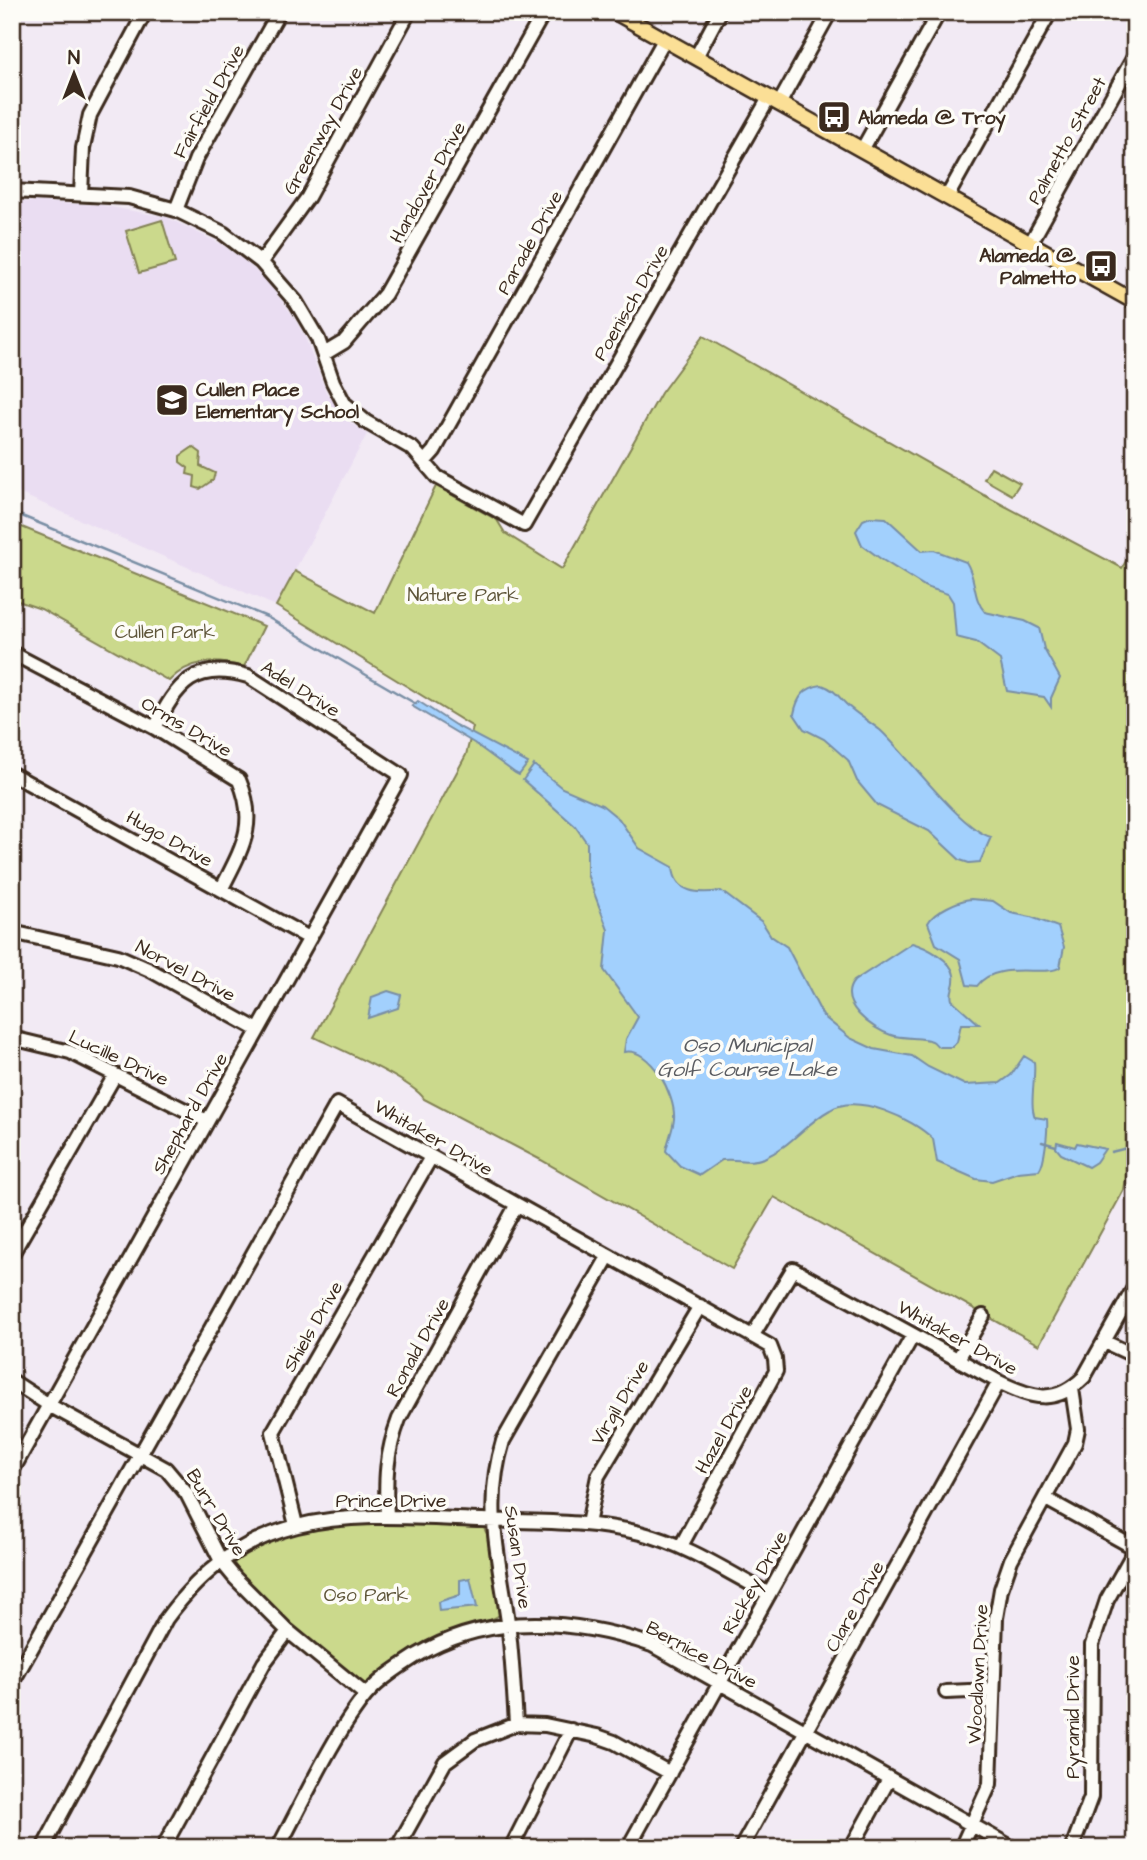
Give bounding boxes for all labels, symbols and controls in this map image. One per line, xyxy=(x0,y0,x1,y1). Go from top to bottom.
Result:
north arrow xyxy=(38,38,108,108)
street label: Fairfield Drive xyxy=(167,40,252,164)
text: N xyxy=(68,45,80,72)
street label: Greenway Drive xyxy=(277,62,371,200)
street label: Palmetto Street xyxy=(1021,72,1114,209)
bus stop icon: Alameda @ Troy xyxy=(815,98,853,136)
place label: Alameda @ Troy xyxy=(858,105,1006,133)
street label: Handover Drive xyxy=(384,117,473,248)
street label: Parade Drive xyxy=(491,186,570,300)
street label: Poenisch Drive xyxy=(587,240,675,366)
place label: Alameda @ Palmetto xyxy=(979,243,1076,292)
bus stop icon: Alameda @ Palmetto xyxy=(1082,247,1120,285)
place label: Cullen Place Elementary School xyxy=(196,377,359,427)
school or university icon: Cullen Place Elementary School xyxy=(153,381,191,419)
park label: Nature Park xyxy=(407,582,519,609)
park label: Cullen Park xyxy=(115,619,216,646)
street label: Adel Drive xyxy=(255,654,345,724)
street label: Orms Drive xyxy=(136,690,237,764)
street label: Hugo Drive xyxy=(121,804,217,875)
street label: Norvel Drive xyxy=(131,934,240,1009)
street label: Lucille Drive xyxy=(64,1023,173,1093)
water label: Oso Municipal Golf Course Lake xyxy=(657,1031,838,1084)
street label: Shephard Drive xyxy=(146,1048,235,1179)
street label: Whitaker Drive xyxy=(369,1093,498,1183)
street label: Shiels Drive xyxy=(276,1276,350,1377)
street label: Ronald Drive xyxy=(380,1293,457,1402)
street label: Whitaker Drive xyxy=(892,1294,1022,1382)
street label: Virgil Drive xyxy=(584,1355,657,1451)
street label: Hazel Drive xyxy=(689,1381,760,1479)
street label: Burr Drive xyxy=(179,1464,252,1562)
street label: Prince Drive xyxy=(336,1488,446,1515)
street label: Susan Drive xyxy=(497,1504,538,1611)
street label: Rickey Drive xyxy=(716,1526,796,1640)
street label: Clare Drive xyxy=(819,1556,891,1657)
park label: Oso Park xyxy=(324,1582,409,1609)
street label: Woodlawn Drive xyxy=(961,1604,996,1745)
street label: Bernice Drive xyxy=(641,1615,762,1696)
street label: Pyramid Drive xyxy=(1060,1655,1088,1779)

